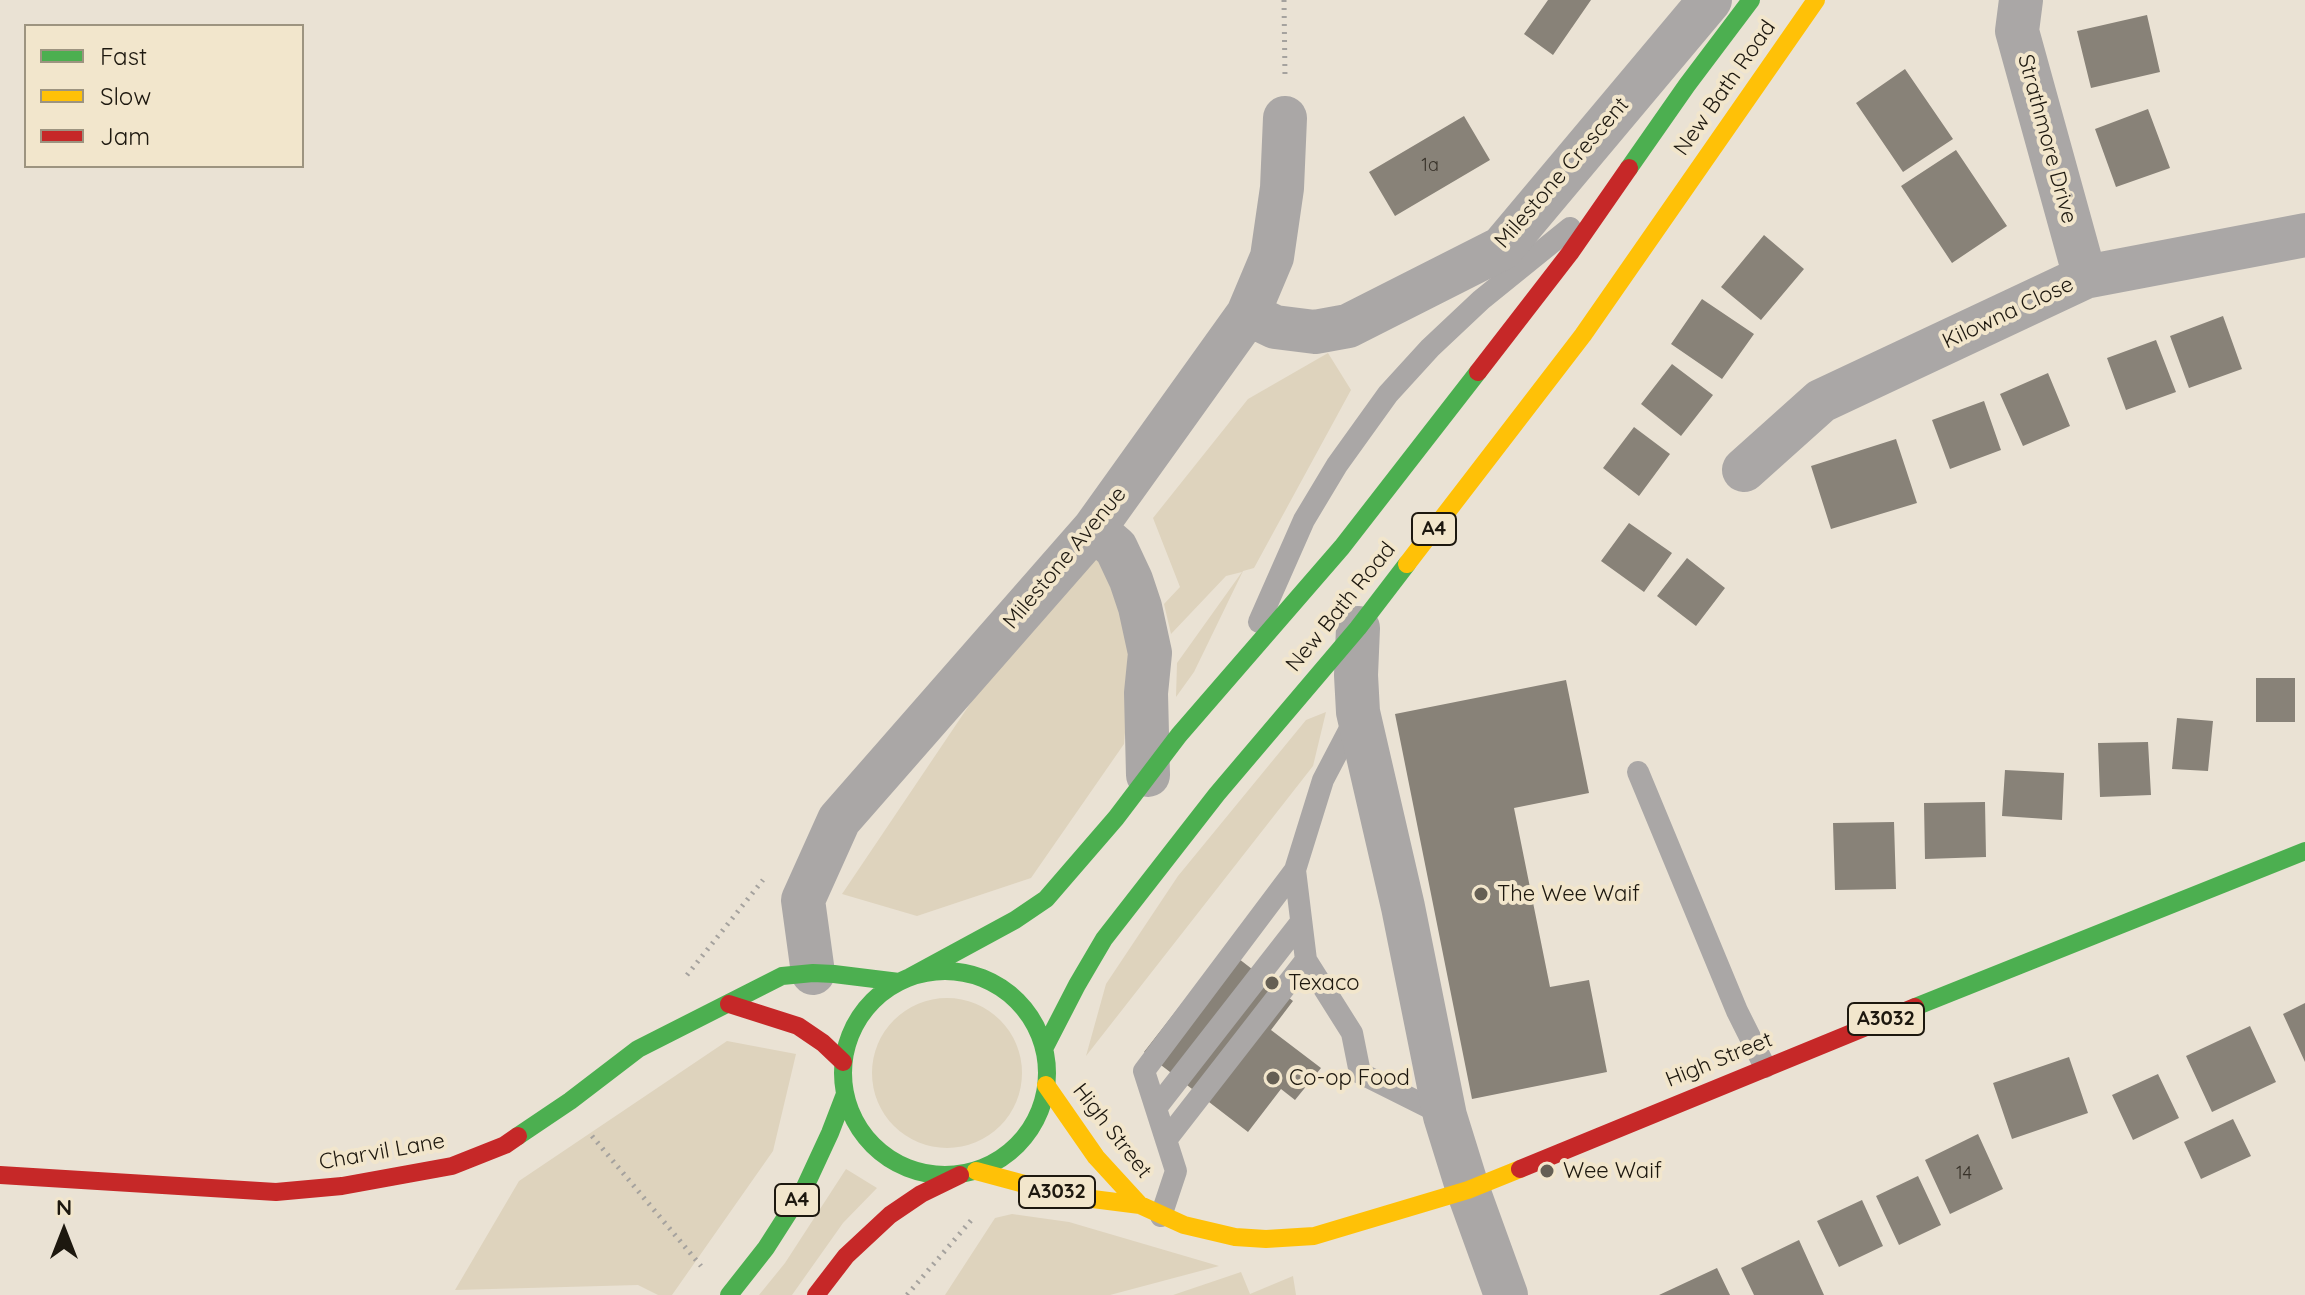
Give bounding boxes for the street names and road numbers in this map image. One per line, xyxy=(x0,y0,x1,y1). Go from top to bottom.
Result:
street label: New Bath Road xyxy=(1669,15,1781,161)
street label: Strathmore Drive xyxy=(2012,52,2082,226)
street label: Milestone Crescent xyxy=(1489,92,1635,254)
street label: Kilowna Close xyxy=(1938,271,2078,355)
street label: Milestone Avenue xyxy=(998,482,1132,634)
road number: A4 xyxy=(1412,513,1456,545)
street label: New Bath Road xyxy=(1281,537,1401,677)
road number: A3032 xyxy=(1848,1003,1924,1035)
street label: High Street xyxy=(1662,1027,1776,1093)
street label: High Street xyxy=(1067,1078,1157,1184)
street label: Charvil Lane xyxy=(317,1128,447,1176)
road number: A3032 xyxy=(1019,1176,1095,1208)
road number: A4 xyxy=(775,1184,819,1216)

